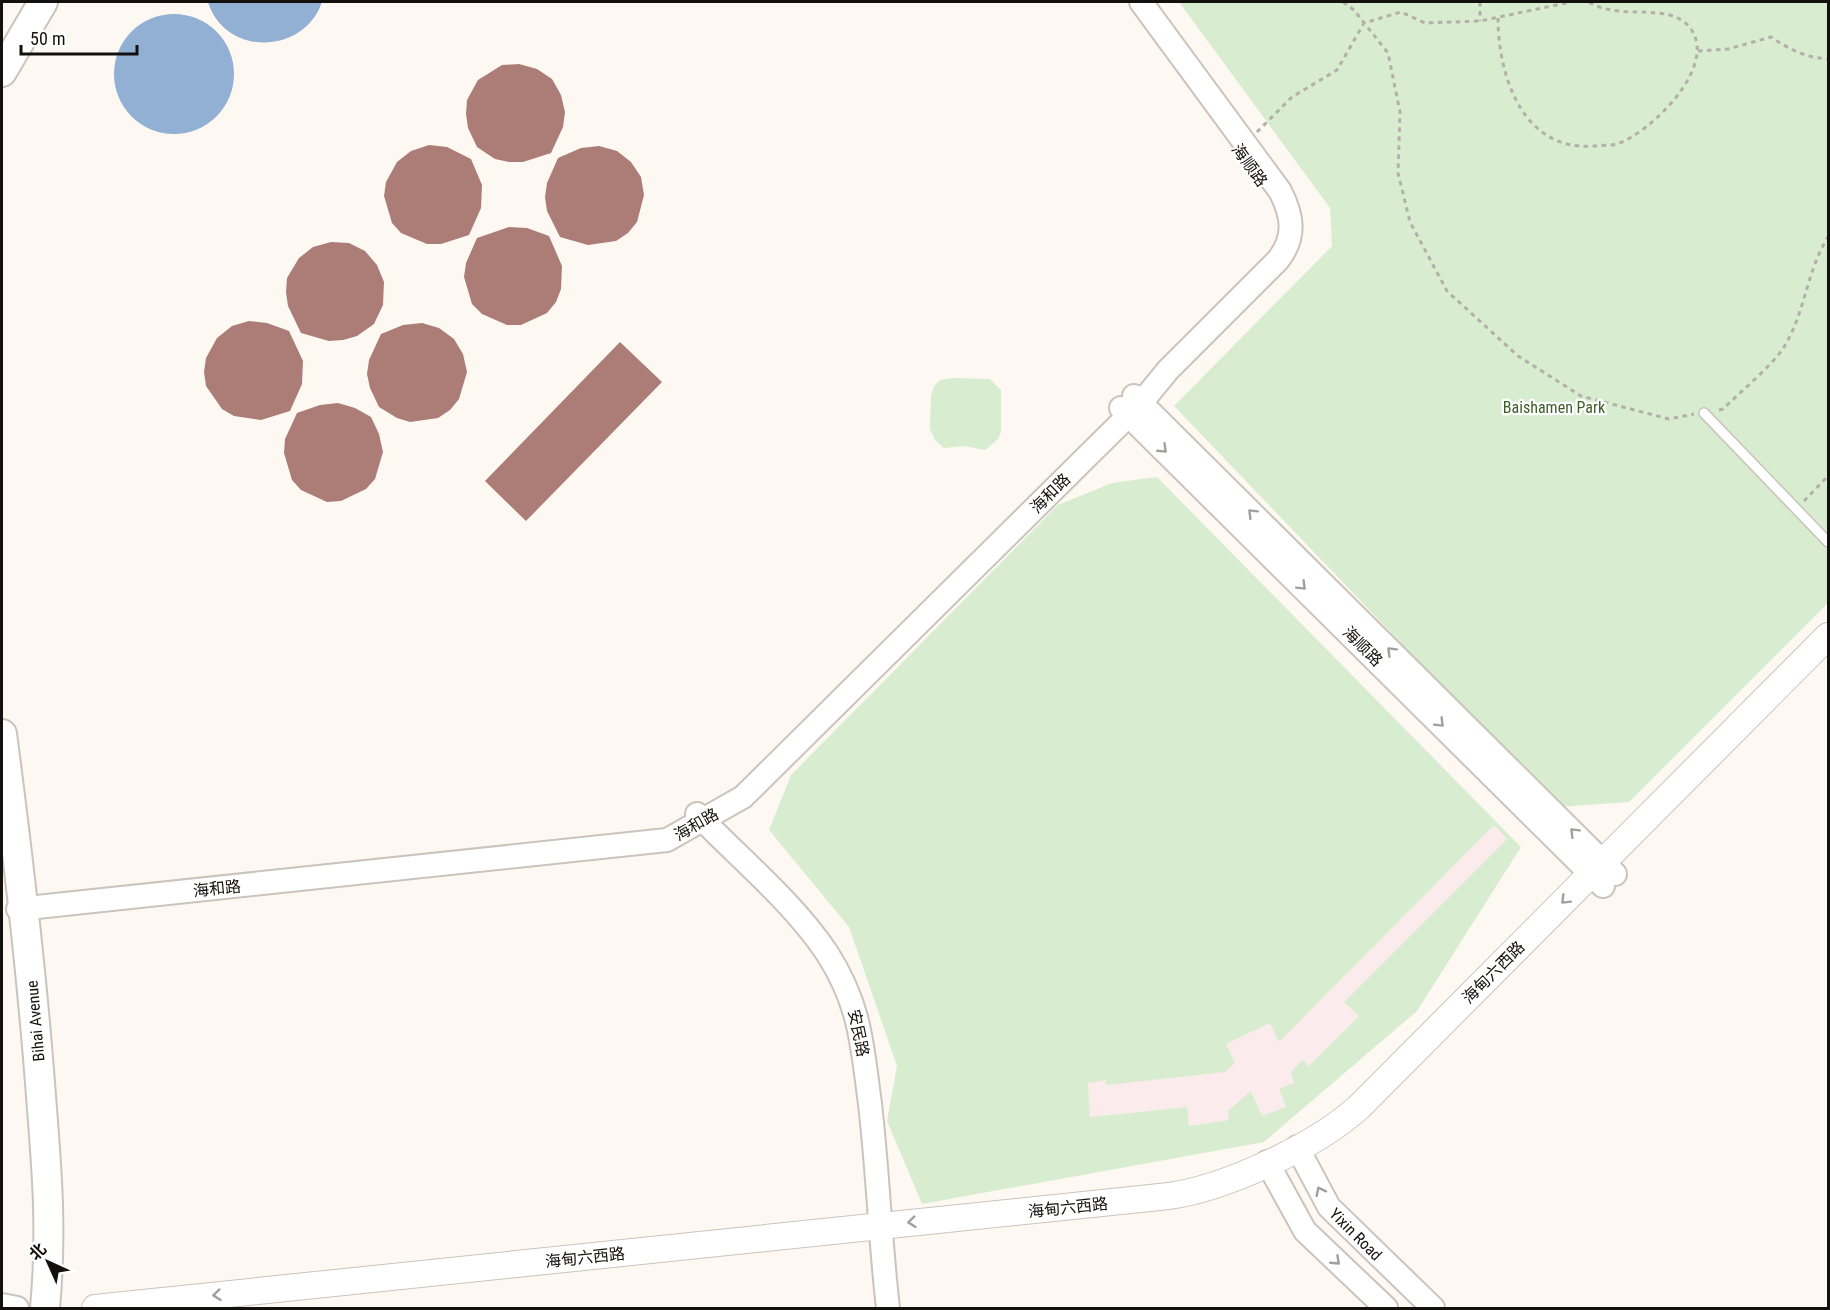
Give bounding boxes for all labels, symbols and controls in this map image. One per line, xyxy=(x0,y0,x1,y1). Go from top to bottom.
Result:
scale bar xyxy=(21,18,136,56)
text: 50 m xyxy=(30,28,65,49)
street label: 海顺路 xyxy=(1228,140,1271,190)
park label: Baishamen Park xyxy=(1503,398,1606,417)
one-way arrow xyxy=(1155,441,1166,452)
street label: 海和路 xyxy=(1027,470,1074,517)
one-way arrow xyxy=(1249,510,1260,521)
one-way arrow xyxy=(1294,578,1305,589)
street label: 海顺路 xyxy=(1339,623,1386,670)
one-way arrow xyxy=(1387,647,1398,658)
one-way arrow xyxy=(1434,716,1444,727)
street label: 海和路 xyxy=(671,804,722,845)
one-way arrow xyxy=(1570,829,1581,839)
street label: 海和路 xyxy=(192,877,242,900)
one-way arrow xyxy=(1561,893,1572,904)
street label: 海甸六西路 xyxy=(1458,937,1528,1007)
street label: Bihai Avenue xyxy=(22,980,49,1062)
street label: 安民路 xyxy=(844,1008,873,1059)
one-way arrow xyxy=(1316,1186,1328,1197)
street label: 海甸六西路 xyxy=(1027,1194,1109,1221)
street label: Yixin Road xyxy=(1325,1204,1386,1265)
one-way arrow xyxy=(908,1216,917,1228)
north arrow xyxy=(18,1232,78,1292)
text: 北 xyxy=(25,1239,50,1264)
street label: 海甸六西路 xyxy=(544,1244,626,1271)
one-way arrow xyxy=(1329,1254,1340,1265)
one-way arrow xyxy=(213,1289,222,1301)

